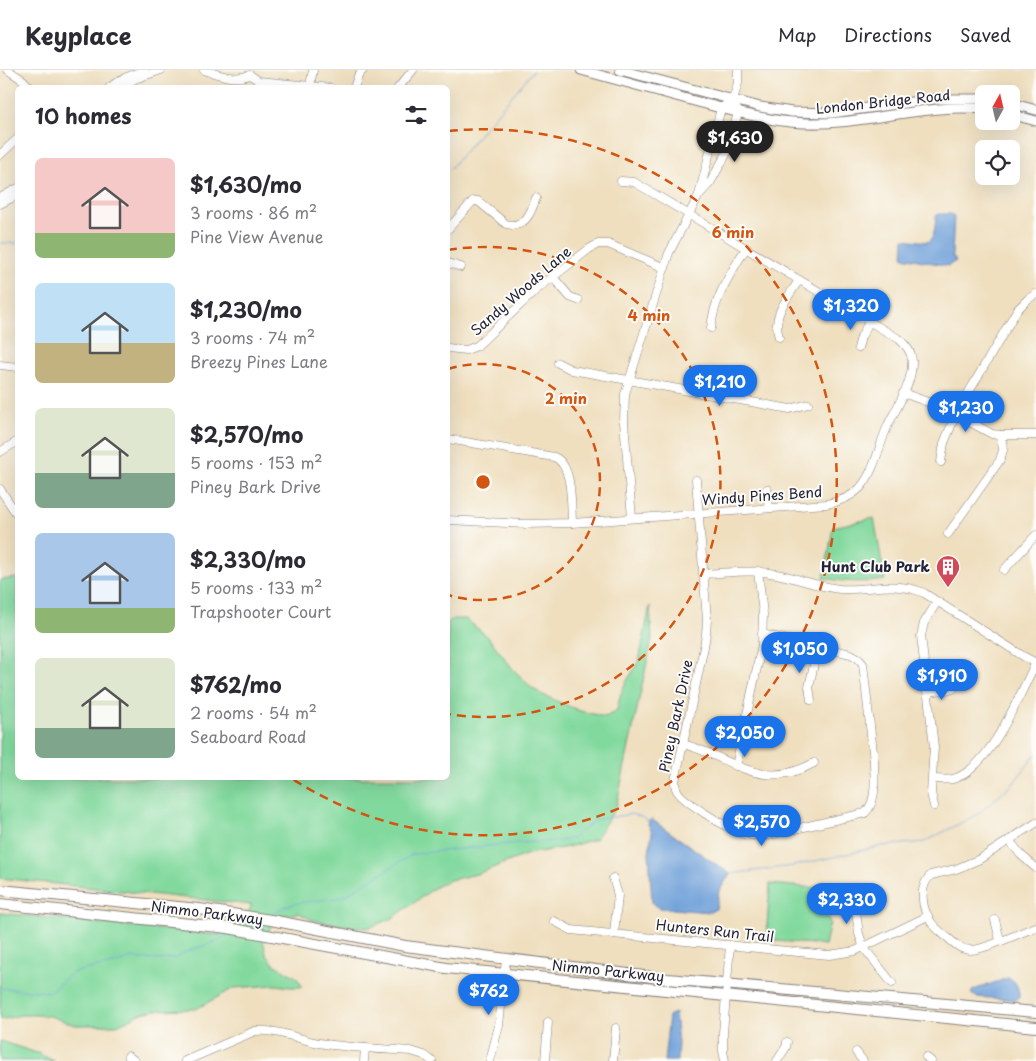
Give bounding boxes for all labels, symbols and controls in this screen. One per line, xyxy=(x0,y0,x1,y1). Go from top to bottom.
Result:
text: Keyplace xyxy=(25,17,132,53)
text: Map xyxy=(778,21,816,48)
text: Directions xyxy=(844,21,932,48)
text: Saved xyxy=(960,21,1011,48)
street label: London Bridge Road xyxy=(815,84,951,119)
north arrow xyxy=(975,85,1020,130)
map controls xyxy=(975,85,1020,185)
text: 10 homes xyxy=(35,99,132,131)
icon: filters xyxy=(402,101,430,129)
pin: $1,630 xyxy=(694,121,776,163)
text: $1,630 xyxy=(707,125,763,149)
button: locate xyxy=(975,140,1020,185)
text: $1,630/mo xyxy=(190,168,302,200)
icon: home xyxy=(75,178,135,238)
text: 3 rooms · 86 m² xyxy=(190,200,317,224)
text: 6 min xyxy=(712,220,754,243)
text: Pine View Avenue xyxy=(190,224,323,248)
street label: Sandy Woods Lane xyxy=(466,241,576,340)
pin: $1,320 xyxy=(810,288,892,331)
text: $1,230/mo xyxy=(190,293,302,325)
text: $1,320 xyxy=(823,293,879,317)
icon: home xyxy=(75,303,135,363)
text: 4 min xyxy=(628,303,670,326)
text: 3 rooms · 74 m² xyxy=(190,325,315,349)
text: Breezy Pines Lane xyxy=(190,349,328,373)
pin: $1,210 xyxy=(679,364,761,407)
text: $1,210 xyxy=(694,369,746,393)
text: 2 min xyxy=(545,386,587,409)
pin: $1,230 xyxy=(925,390,1007,433)
text: $1,230 xyxy=(938,395,994,419)
text: $2,570/mo xyxy=(190,418,303,450)
icon: home xyxy=(75,428,135,488)
text: 5 rooms · 153 m² xyxy=(190,450,323,474)
centre of rings xyxy=(474,473,492,491)
text: Piney Bark Drive xyxy=(190,474,321,498)
street label: Windy Pines Bend xyxy=(701,481,823,510)
text: $2,330/mo xyxy=(190,543,306,575)
icon: home xyxy=(75,553,135,613)
building icon: Hunt Club Park xyxy=(935,554,961,588)
place label: Hunt Club Park xyxy=(821,556,931,577)
text: 5 rooms · 133 m² xyxy=(190,575,323,599)
text: Trapshooter Court xyxy=(190,599,331,623)
pin: $1,050 xyxy=(759,632,841,674)
text: $1,050 xyxy=(772,636,828,660)
street label: Piney Bark Drive xyxy=(653,658,698,774)
pin: $1,910 xyxy=(901,658,983,701)
text: $1,910 xyxy=(917,663,967,687)
text: $762/mo xyxy=(190,668,282,700)
icon: home xyxy=(75,678,135,738)
text: 2 rooms · 54 m² xyxy=(190,700,317,724)
pin: $2,050 xyxy=(704,716,786,758)
text: $2,050 xyxy=(716,720,774,744)
text: Seaboard Road xyxy=(190,724,306,748)
pin: $2,570 xyxy=(721,804,803,847)
text: $2,570 xyxy=(734,809,790,833)
pin: $2,330 xyxy=(806,882,888,925)
text: $2,330 xyxy=(818,887,876,911)
street label: Nimmo Parkway xyxy=(150,895,264,930)
street label: Hunters Run Trail xyxy=(655,914,775,947)
street label: Nimmo Parkway xyxy=(551,954,665,987)
pin: $762 xyxy=(459,974,519,1016)
text: $762 xyxy=(469,978,509,1002)

